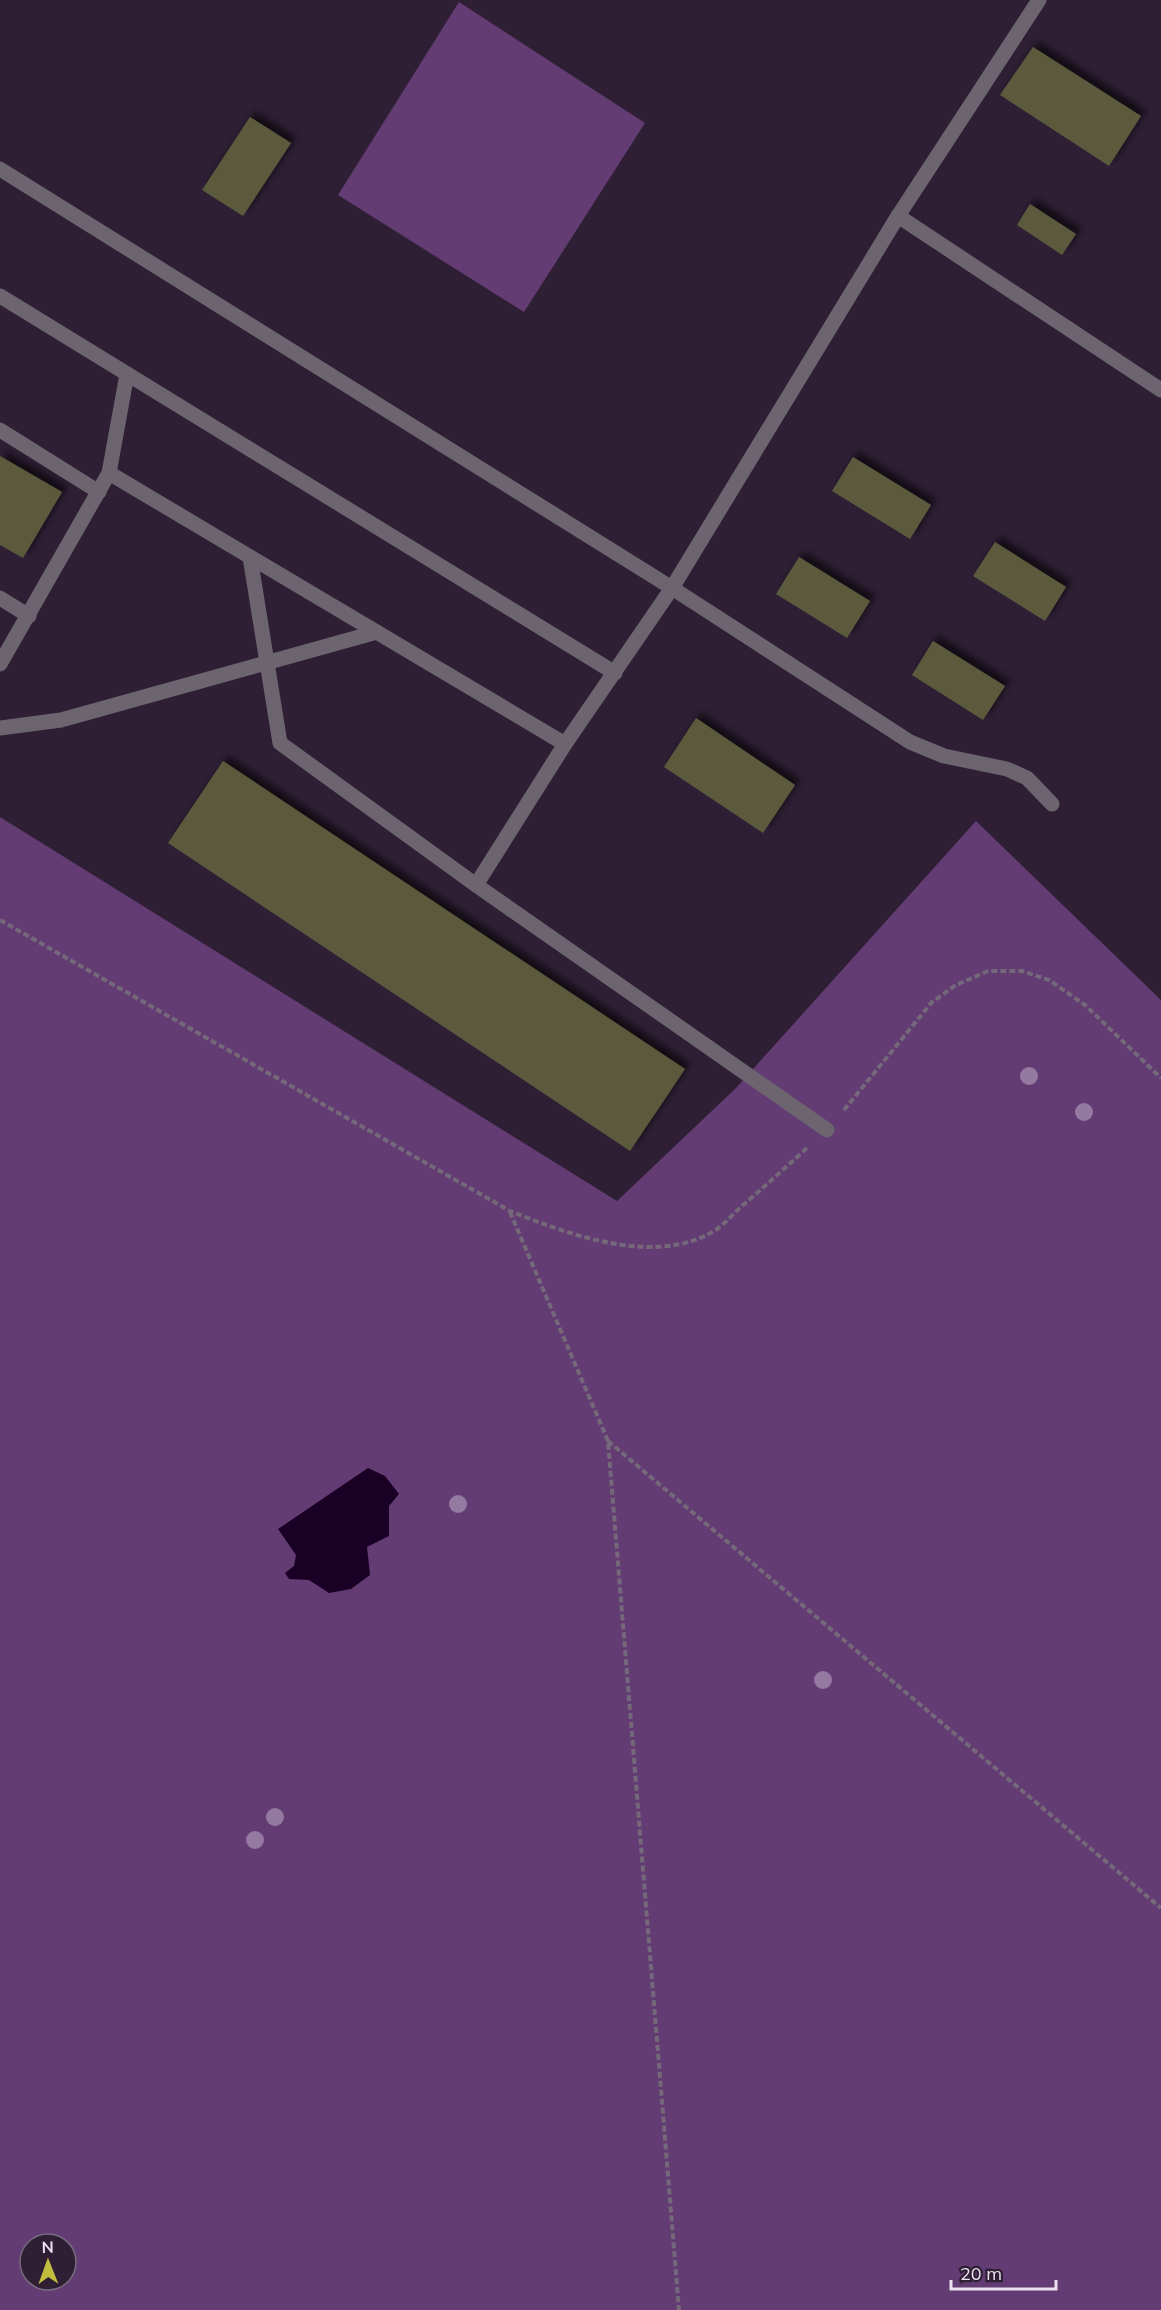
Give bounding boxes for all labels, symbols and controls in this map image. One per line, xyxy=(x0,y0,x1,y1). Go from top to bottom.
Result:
north arrow xyxy=(18,2232,78,2292)
text: N xyxy=(42,2237,54,2257)
scale bar xyxy=(951,2253,1056,2291)
text: 20 m xyxy=(960,2262,1002,2285)

